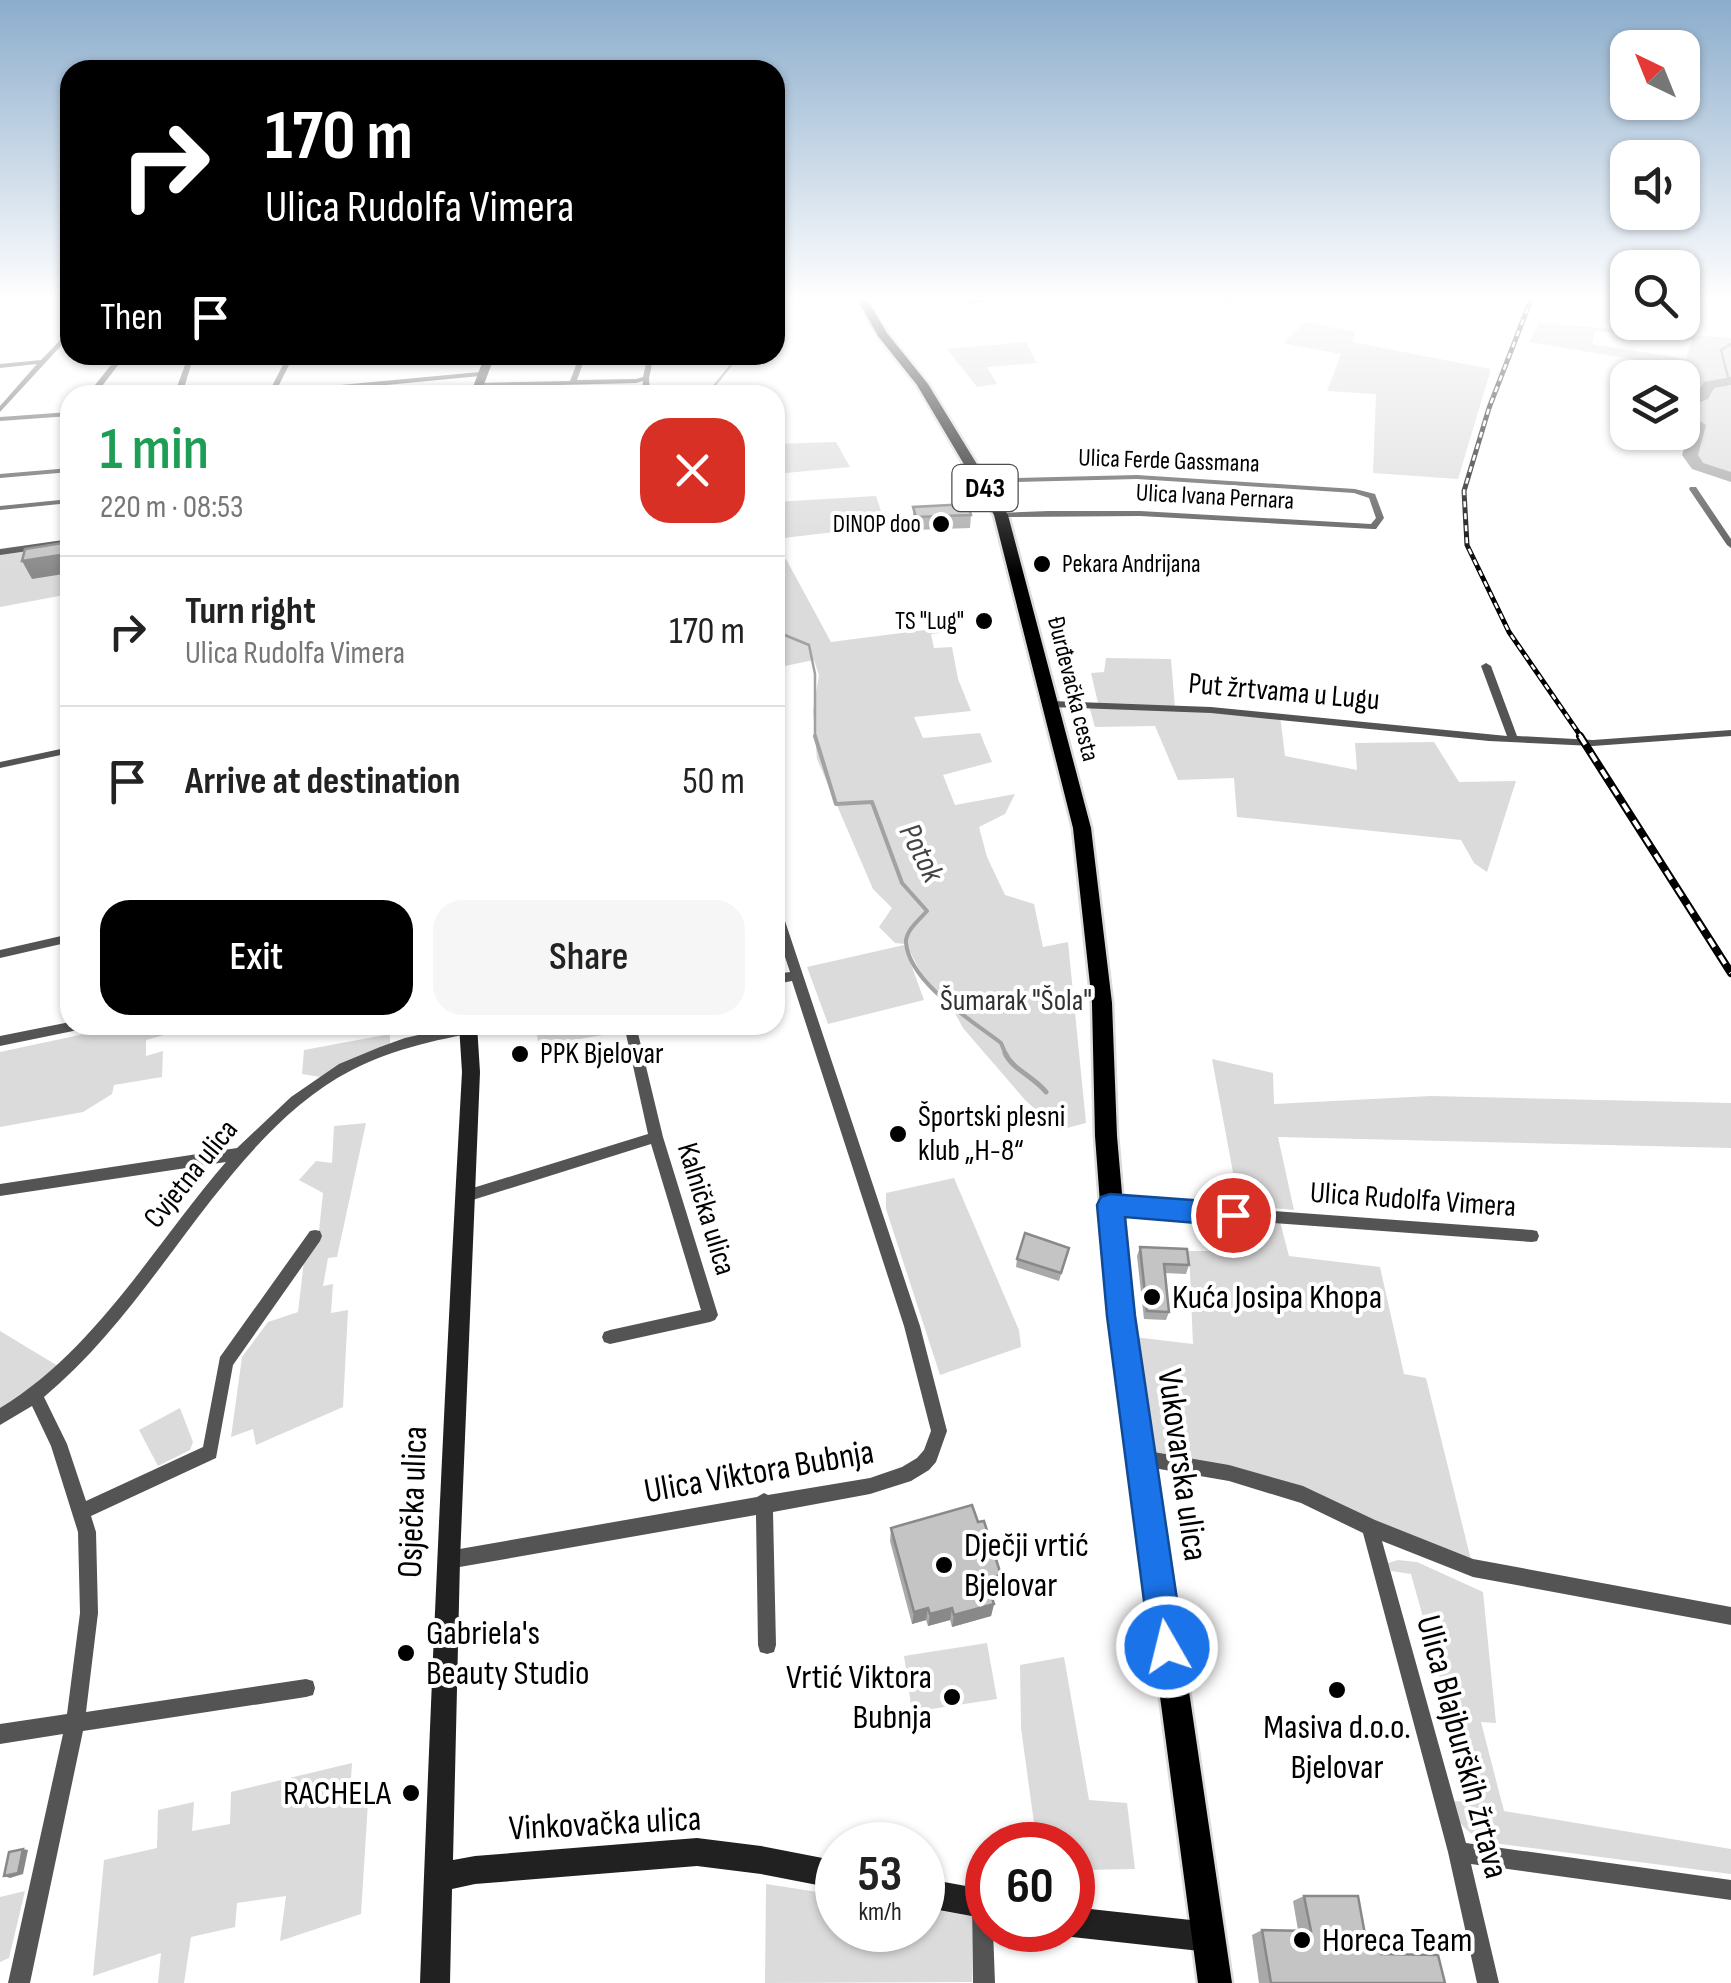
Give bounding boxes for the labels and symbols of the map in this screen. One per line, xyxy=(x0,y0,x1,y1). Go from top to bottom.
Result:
north arrow xyxy=(1610,30,1700,120)
street label: Ulica Ferde Gassmana xyxy=(1078,442,1260,480)
road number: D43 xyxy=(952,465,1018,511)
street label: Ulica Ivana Pernara xyxy=(1135,477,1295,517)
place label: DINOP doo xyxy=(833,509,921,540)
marker: DINOP doo xyxy=(930,513,952,535)
place label: Pekara Andrijana xyxy=(1062,549,1201,580)
marker: Pekara Andrijana xyxy=(1031,553,1053,575)
place label: TS "Lug" xyxy=(895,606,964,637)
marker: TS "Lug" xyxy=(973,610,995,632)
street label: Đurđevačka cesta xyxy=(1040,613,1106,765)
street label: Put žrtvama u Lugu xyxy=(1187,666,1381,718)
water label: Potok xyxy=(890,817,953,890)
park label: Šumarak "Šola" xyxy=(940,983,1092,1019)
place label: PPK Bjelovar xyxy=(540,1036,664,1072)
marker: PPK Bjelovar xyxy=(509,1043,531,1065)
place label: Športski plesni klub „H-8“ xyxy=(918,1099,1065,1169)
street label: Cvjetna ulica xyxy=(136,1112,246,1236)
marker: Športski plesni klub „H-8“ xyxy=(887,1123,909,1145)
street label: Kalnička ulica xyxy=(669,1139,743,1279)
pin xyxy=(1191,1173,1276,1258)
street label: Ulica Rudolfa Vimera xyxy=(1309,1175,1517,1225)
place label: Kuća Josipa Khopa xyxy=(1172,1276,1382,1319)
marker: Kuća Josipa Khopa xyxy=(1141,1286,1163,1308)
street label: Vukovarska ulica xyxy=(1147,1366,1217,1564)
street label: Osječka ulica xyxy=(389,1425,437,1579)
street label: Ulica Viktora Bubnja xyxy=(641,1431,877,1513)
place label: Dječji vrtić Bjelovar xyxy=(964,1524,1089,1607)
marker: Dječji vrtić Bjelovar xyxy=(933,1554,955,1576)
position arrow xyxy=(1115,1595,1219,1699)
street label: Ulica Blajburških žrtava xyxy=(1406,1611,1518,1883)
place label: Gabriela's Beauty Studio xyxy=(426,1612,590,1695)
marker: Gabriela's Beauty Studio xyxy=(395,1642,417,1664)
place label: Vrtić Viktora Bubnja xyxy=(786,1656,932,1739)
marker: Masiva d.o.o. Bjelovar xyxy=(1326,1679,1348,1701)
marker: Vrtić Viktora Bubnja xyxy=(941,1686,963,1708)
place label: Masiva d.o.o. Bjelovar xyxy=(1263,1706,1411,1789)
place label: RACHELA xyxy=(283,1772,392,1815)
marker: RACHELA xyxy=(400,1782,422,1804)
street label: Vinkovačka ulica xyxy=(508,1797,702,1851)
speed limit sign: 60 xyxy=(965,1822,1095,1952)
place label: Horeca Team xyxy=(1322,1919,1472,1962)
marker: Horeca Team xyxy=(1291,1929,1313,1951)

